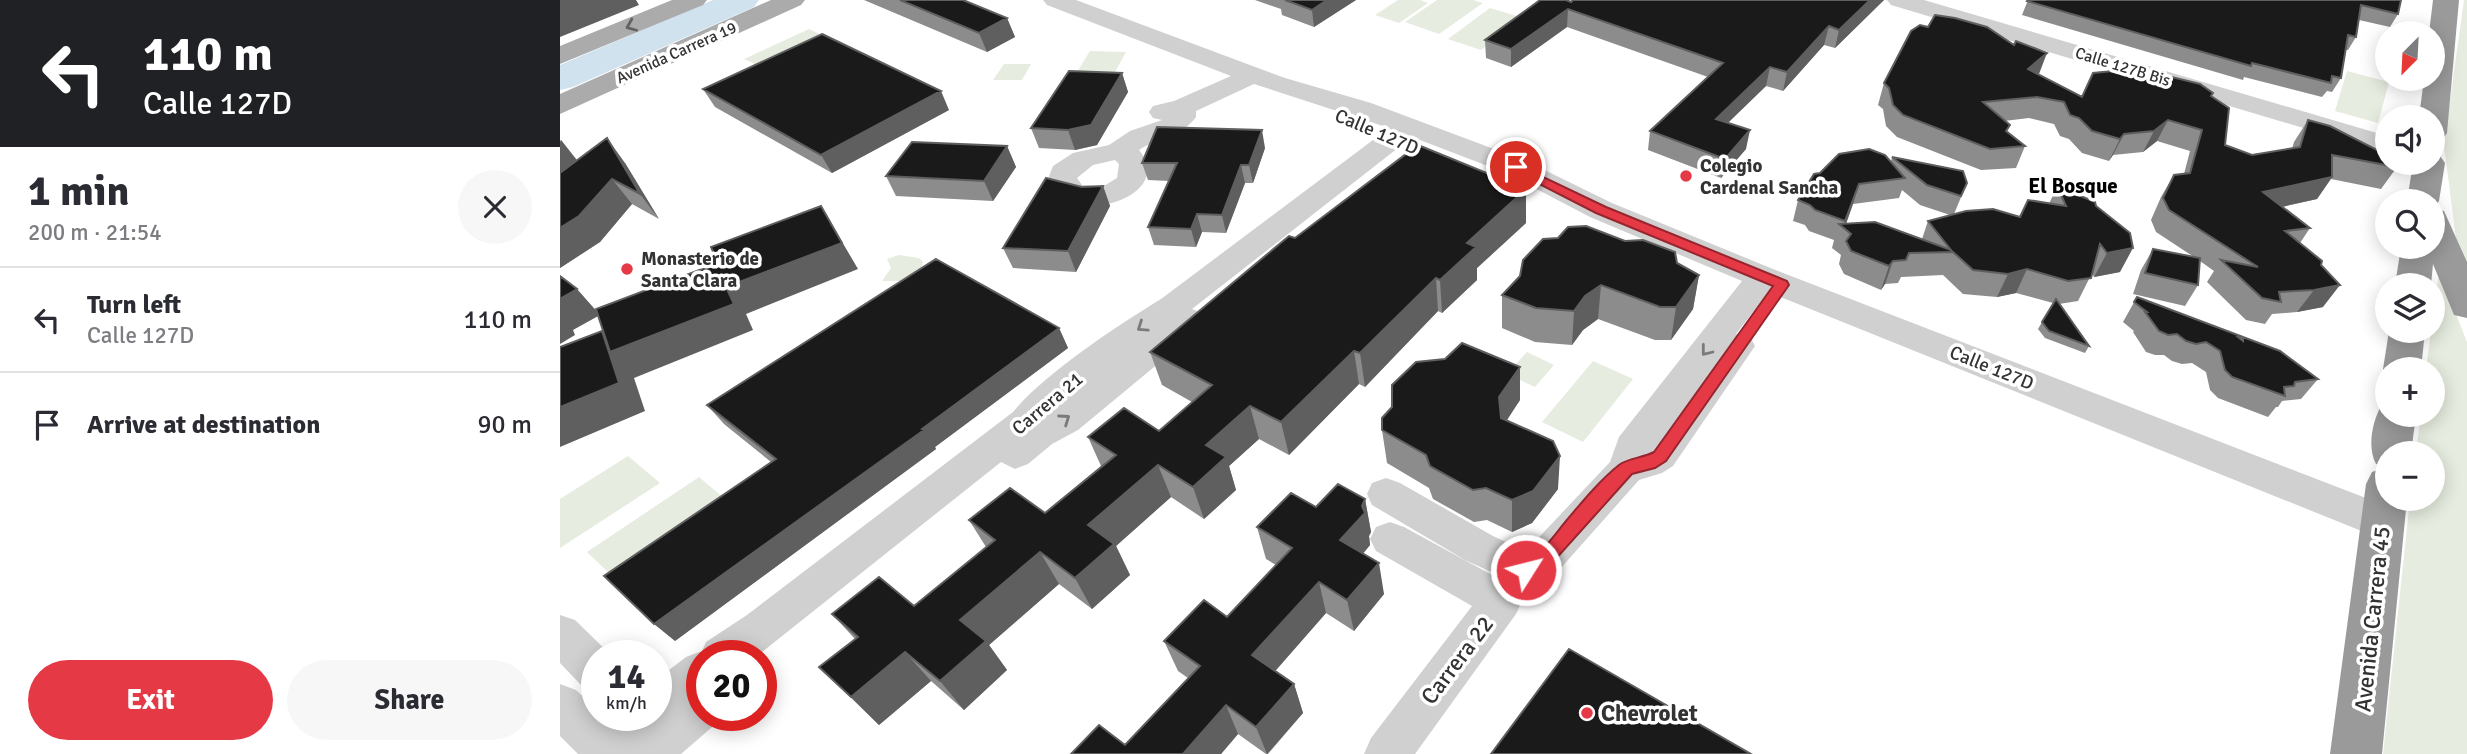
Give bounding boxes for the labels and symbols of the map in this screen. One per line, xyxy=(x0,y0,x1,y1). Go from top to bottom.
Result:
street label: Avenida Carrera 19 xyxy=(613,17,740,88)
one-way arrow xyxy=(625,18,637,32)
north arrow xyxy=(2375,21,2445,91)
street label: Calle 127B Bis xyxy=(2073,43,2173,91)
street label: Calle 127D xyxy=(1331,104,1422,160)
pin xyxy=(1486,137,1546,197)
place label: Colegio Cardenal Sancha xyxy=(1700,154,1839,200)
marker: Colegio Cardenal Sancha xyxy=(1678,168,1694,184)
district label: El Bosque xyxy=(2028,173,2118,199)
place label: Monasterio de Santa Clara xyxy=(641,247,759,293)
marker: Monasterio de Santa Clara xyxy=(619,261,635,277)
one-way arrow xyxy=(1137,319,1150,332)
street label: Calle 127D xyxy=(1946,340,2037,396)
one-way arrow xyxy=(1702,343,1715,355)
street label: Carrera 21 xyxy=(1007,367,1088,440)
one-way arrow xyxy=(1057,414,1070,427)
street label: Avenida Carrera 45 xyxy=(2348,525,2397,713)
position arrow xyxy=(1489,533,1563,607)
street label: Carrera 22 xyxy=(1415,610,1500,710)
speed limit sign: 20 xyxy=(686,640,777,731)
place label: Chevrolet xyxy=(1601,699,1698,728)
marker: Chevrolet xyxy=(1579,705,1595,721)

